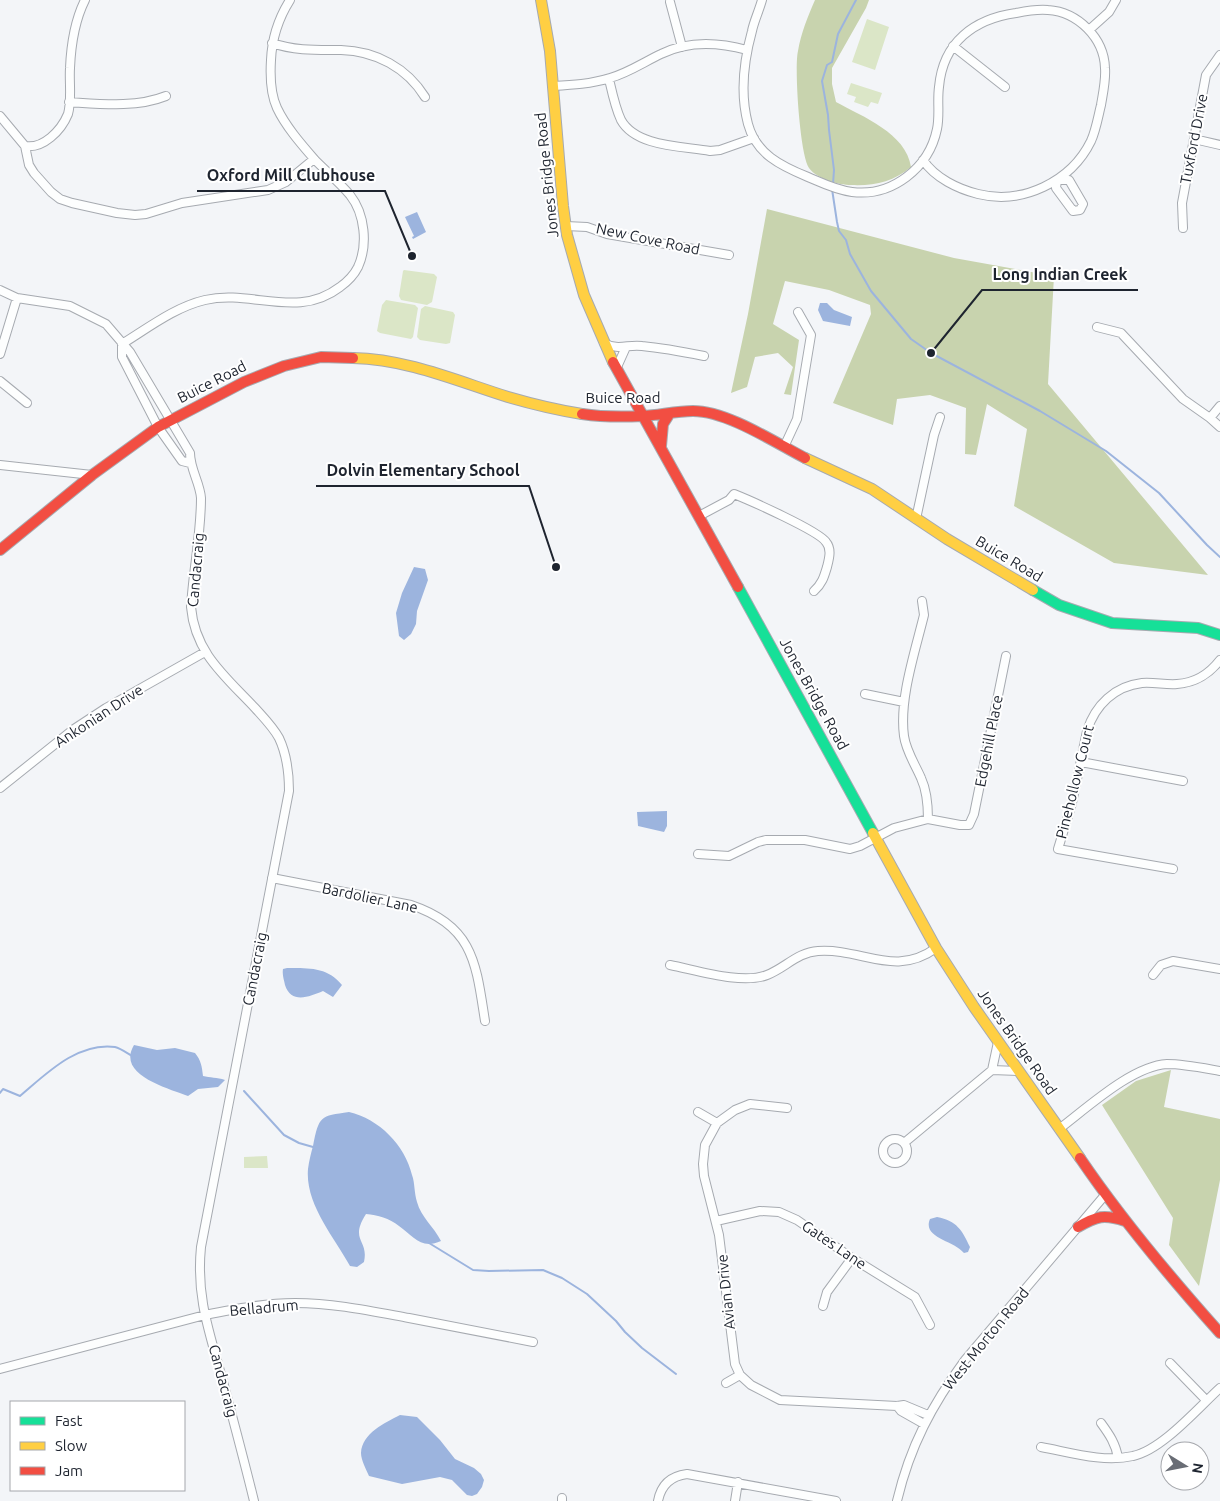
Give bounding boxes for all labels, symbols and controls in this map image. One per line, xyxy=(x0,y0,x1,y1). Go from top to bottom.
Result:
street label: Tuxford Drive xyxy=(1176,92,1211,186)
street label: Jones Bridge Road xyxy=(531,112,562,238)
callout: Oxford Mill Clubhouse xyxy=(197,160,385,191)
text: Oxford Mill Clubhouse xyxy=(207,166,375,184)
street label: New Cove Road xyxy=(595,219,702,258)
callout: Long Indian Creek xyxy=(982,259,1138,290)
text: Long Indian Creek xyxy=(992,265,1128,283)
street label: Buice Road xyxy=(175,357,249,406)
street label: Buice Road xyxy=(586,389,660,406)
callout: Dolvin Elementary School xyxy=(316,455,529,486)
text: Dolvin Elementary School xyxy=(326,461,520,479)
street label: Candacraig xyxy=(184,532,207,608)
street label: Buice Road xyxy=(973,532,1046,585)
street label: Jones Bridge Road xyxy=(777,635,852,753)
street label: Ankonian Drive xyxy=(51,681,146,750)
street label: Edgehill Place xyxy=(971,693,1006,788)
street label: Pinehollow Court xyxy=(1052,723,1097,841)
street label: Bardolier Lane xyxy=(321,879,420,916)
street label: Candacraig xyxy=(239,931,270,1007)
street label: Jones Bridge Road xyxy=(974,985,1060,1098)
street label: Gates Lane xyxy=(799,1217,870,1272)
street label: Avian Drive xyxy=(713,1254,738,1331)
street label: West Morton Road xyxy=(939,1284,1032,1393)
street label: Belladrum xyxy=(229,1296,299,1319)
street label: Candacraig xyxy=(206,1343,241,1419)
legend xyxy=(10,1401,185,1491)
text: Fast xyxy=(55,1412,83,1429)
text: Slow xyxy=(55,1437,88,1454)
north arrow xyxy=(1160,1441,1210,1491)
text: Jam xyxy=(55,1462,83,1479)
text: N xyxy=(1189,1462,1207,1475)

